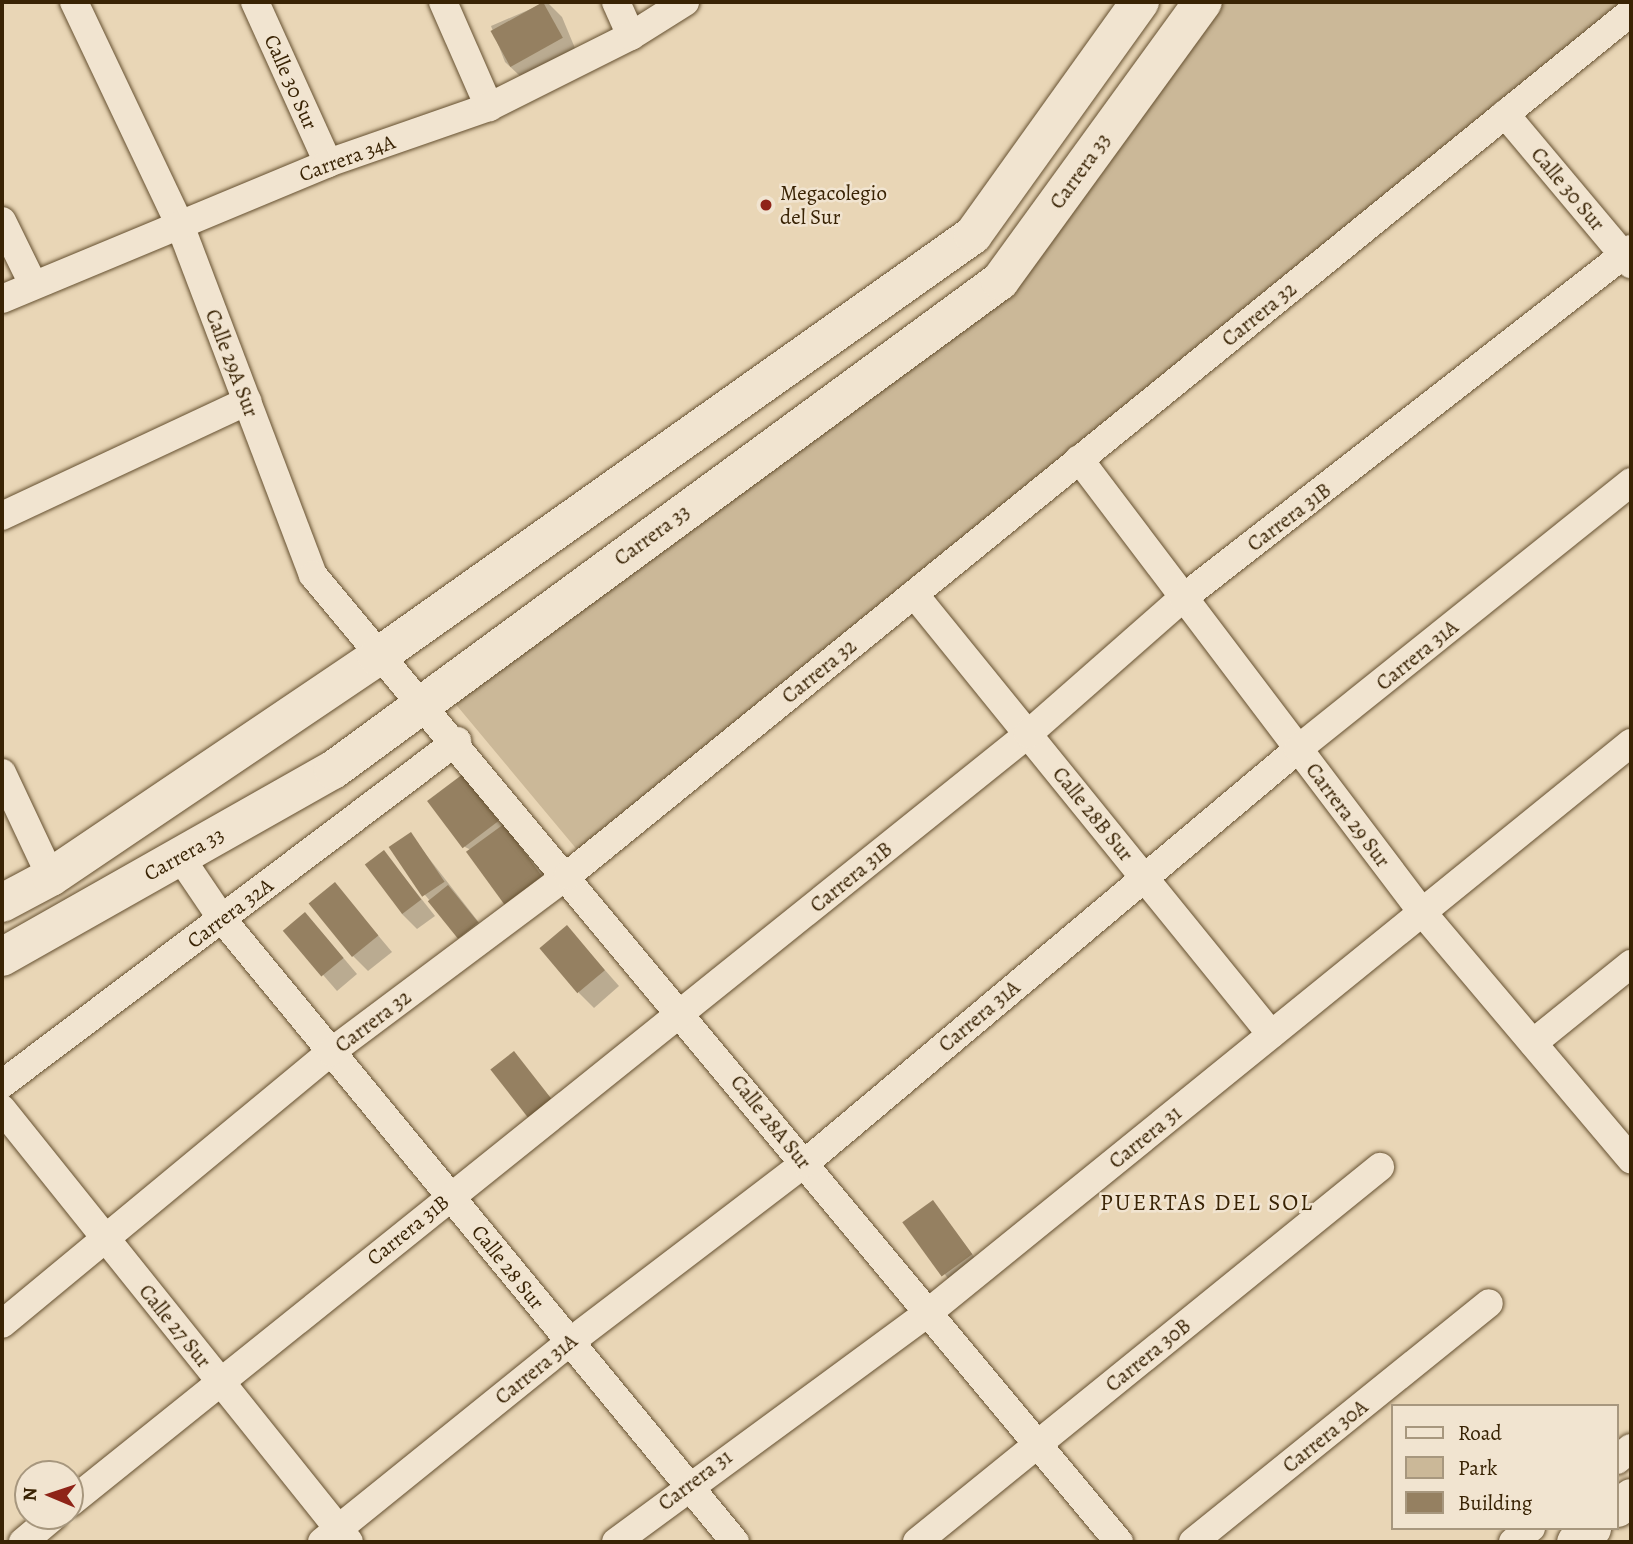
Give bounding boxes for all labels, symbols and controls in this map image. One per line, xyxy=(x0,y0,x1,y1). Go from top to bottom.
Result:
street label: Calle 30 Sur xyxy=(259,31,323,133)
street label: Carrera 33 xyxy=(1044,128,1116,214)
street label: Carrera 34A xyxy=(295,129,399,187)
street label: Calle 30 Sur xyxy=(1526,142,1610,236)
place label: Megacolegio del Sur xyxy=(780,180,887,230)
marker: Megacolegio del Sur xyxy=(758,197,774,213)
street label: Carrera 32 xyxy=(1217,276,1301,352)
street label: Calle 29A Sur xyxy=(200,306,264,420)
street label: Carrera 31B xyxy=(1242,477,1336,557)
street label: Carrera 33 xyxy=(609,499,695,571)
street label: Carrera 31A xyxy=(1371,614,1463,696)
street label: Carrera 32 xyxy=(777,633,861,709)
street label: Carrera 29 Sur xyxy=(1301,758,1395,872)
street label: Calle 28B Sur xyxy=(1047,762,1139,866)
street label: Carrera 33 xyxy=(140,822,228,886)
street label: Carrera 31B xyxy=(805,836,897,918)
street label: Carrera 32A xyxy=(182,873,278,953)
street label: Carrera 31A xyxy=(933,975,1025,1057)
street label: Carrera 32 xyxy=(330,984,416,1058)
street label: Calle 28A Sur xyxy=(725,1070,817,1174)
street label: Carrera 31 xyxy=(1104,1100,1186,1174)
street label: Carrera 31B xyxy=(362,1189,454,1271)
district label: PUERTAS DEL SOL xyxy=(1102,1189,1312,1217)
street label: Calle 28 Sur xyxy=(466,1220,550,1314)
street label: Calle 27 Sur xyxy=(134,1279,216,1373)
street label: Carrera 30B xyxy=(1100,1313,1196,1397)
street label: Carrera 31A xyxy=(490,1328,582,1410)
street label: Carrera 30A xyxy=(1277,1394,1373,1478)
legend xyxy=(1392,1404,1619,1530)
text: Road xyxy=(1458,1419,1502,1447)
street label: Carrera 31 xyxy=(653,1444,737,1516)
text: Park xyxy=(1458,1454,1497,1482)
north arrow xyxy=(14,1460,84,1530)
text: N xyxy=(17,1487,43,1502)
text: Building xyxy=(1458,1489,1532,1517)

